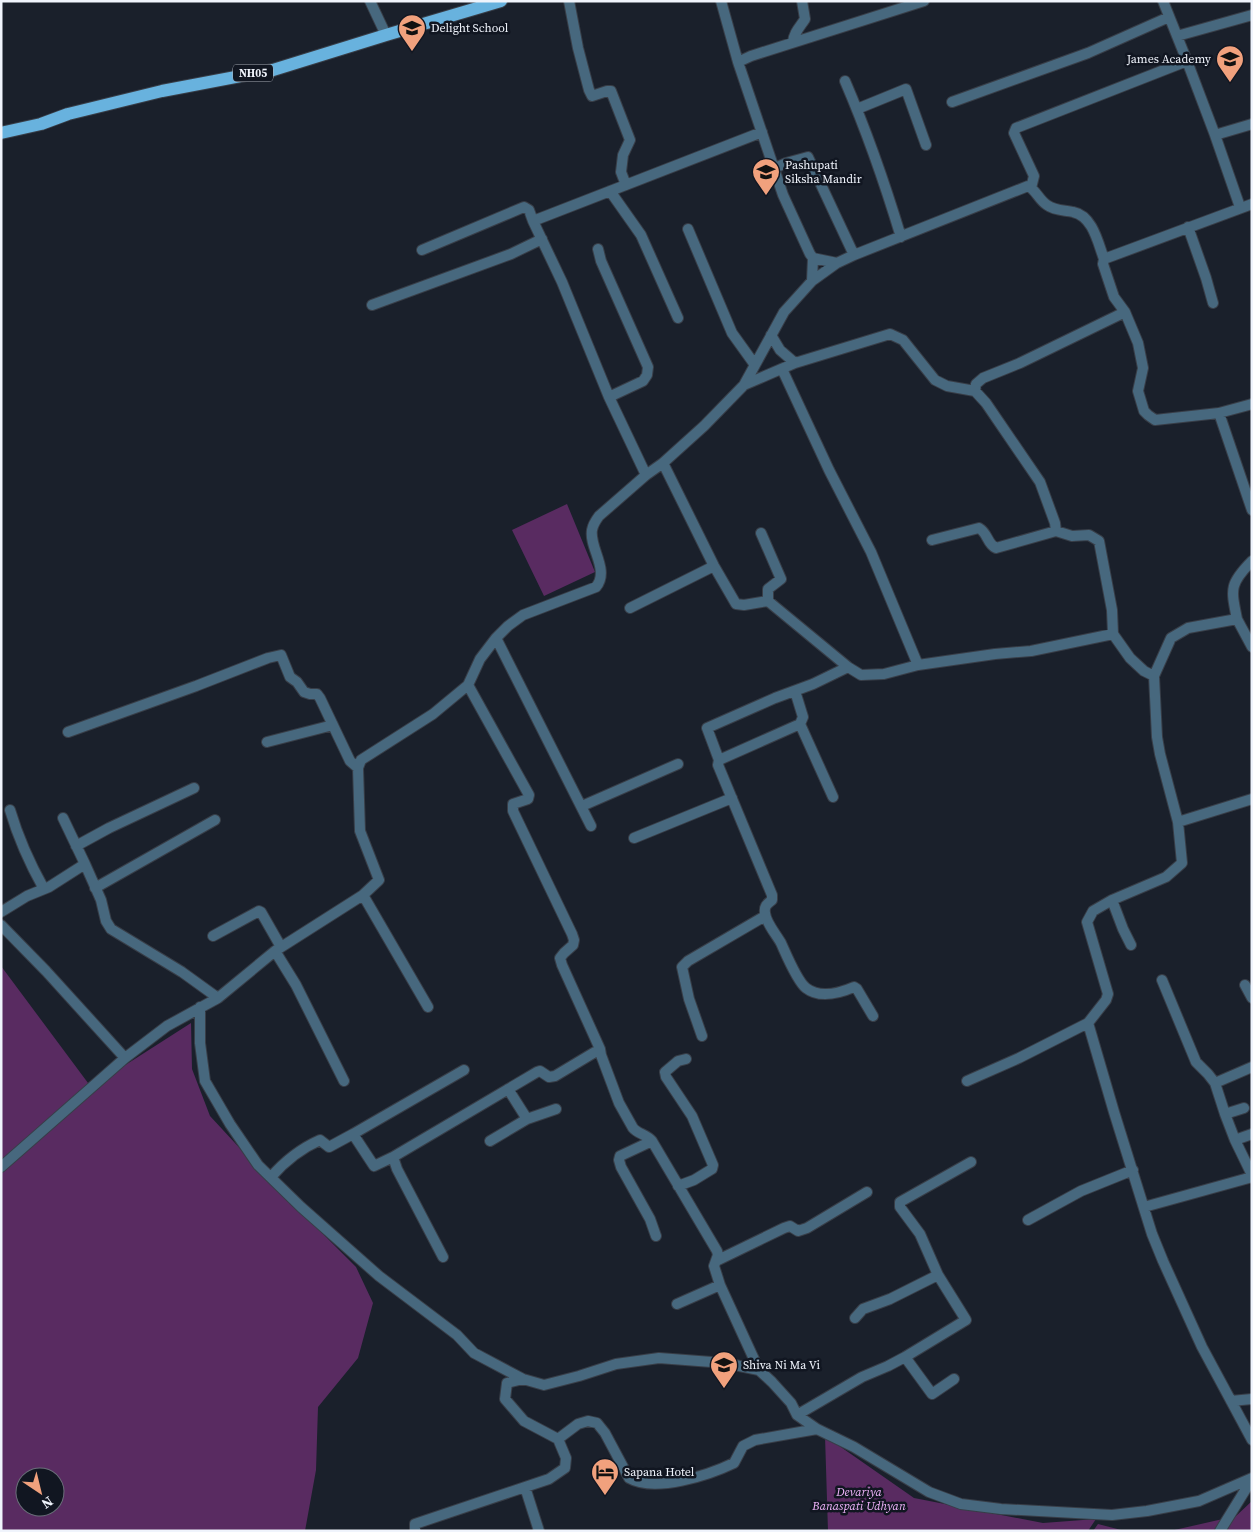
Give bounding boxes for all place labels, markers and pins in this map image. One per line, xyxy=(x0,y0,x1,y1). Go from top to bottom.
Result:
school or university icon: Delight School xyxy=(397,13,427,52)
place label: Delight School xyxy=(431,20,509,36)
school or university icon: James Academy xyxy=(1215,44,1245,83)
place label: James Academy xyxy=(1126,51,1212,67)
school or university icon: Pashupati Siksha Mandir xyxy=(751,157,781,196)
place label: Pashupati Siksha Mandir xyxy=(785,157,862,187)
school or university icon: Shiva Ni Ma Vi xyxy=(709,1350,739,1389)
place label: Shiva Ni Ma Vi xyxy=(743,1357,820,1373)
hotel icon: Sapana Hotel xyxy=(590,1457,620,1496)
place label: Sapana Hotel xyxy=(624,1464,695,1480)

